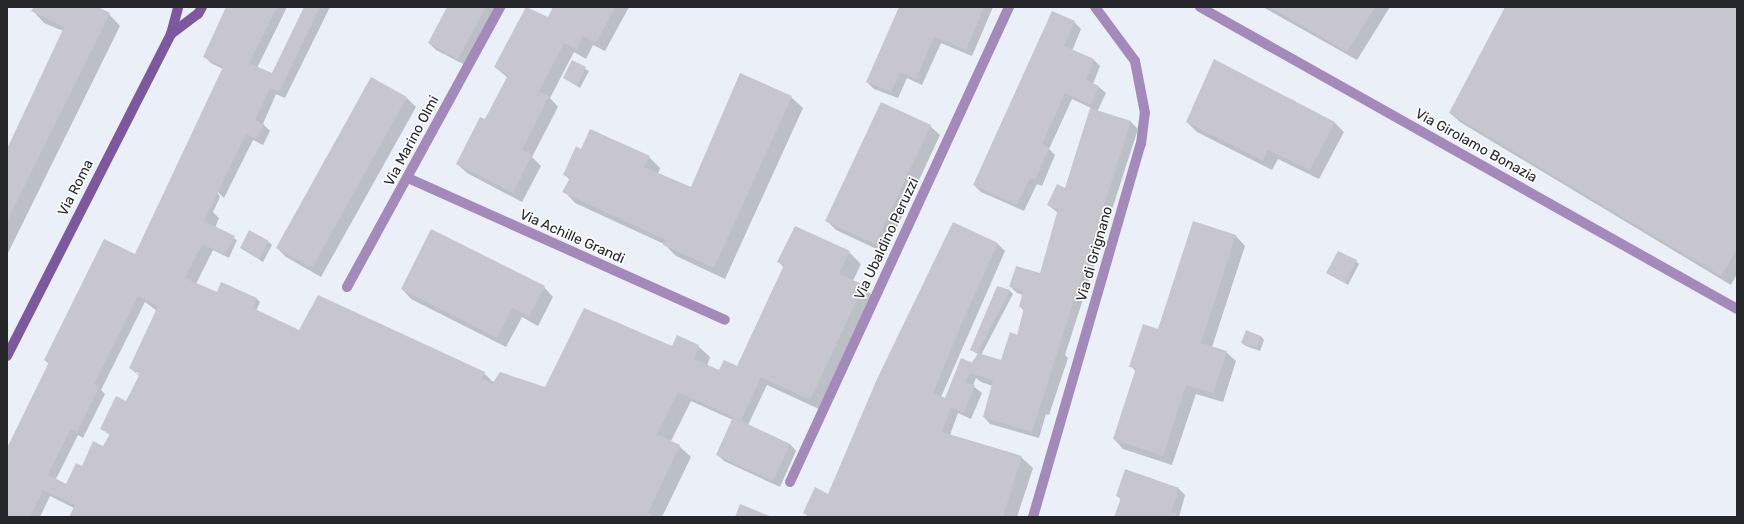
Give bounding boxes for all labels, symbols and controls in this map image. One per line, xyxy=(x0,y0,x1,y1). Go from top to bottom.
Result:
street label: Via Marino Olmi xyxy=(381,93,443,189)
street label: Via Girolamo Bonazia xyxy=(1412,106,1540,186)
street label: Via Roma xyxy=(55,157,97,219)
street label: Via Ubaldino Peruzzi xyxy=(851,175,923,303)
street label: Via di Grignano xyxy=(1073,205,1117,303)
street label: Via Achille Grandi xyxy=(517,206,627,268)

